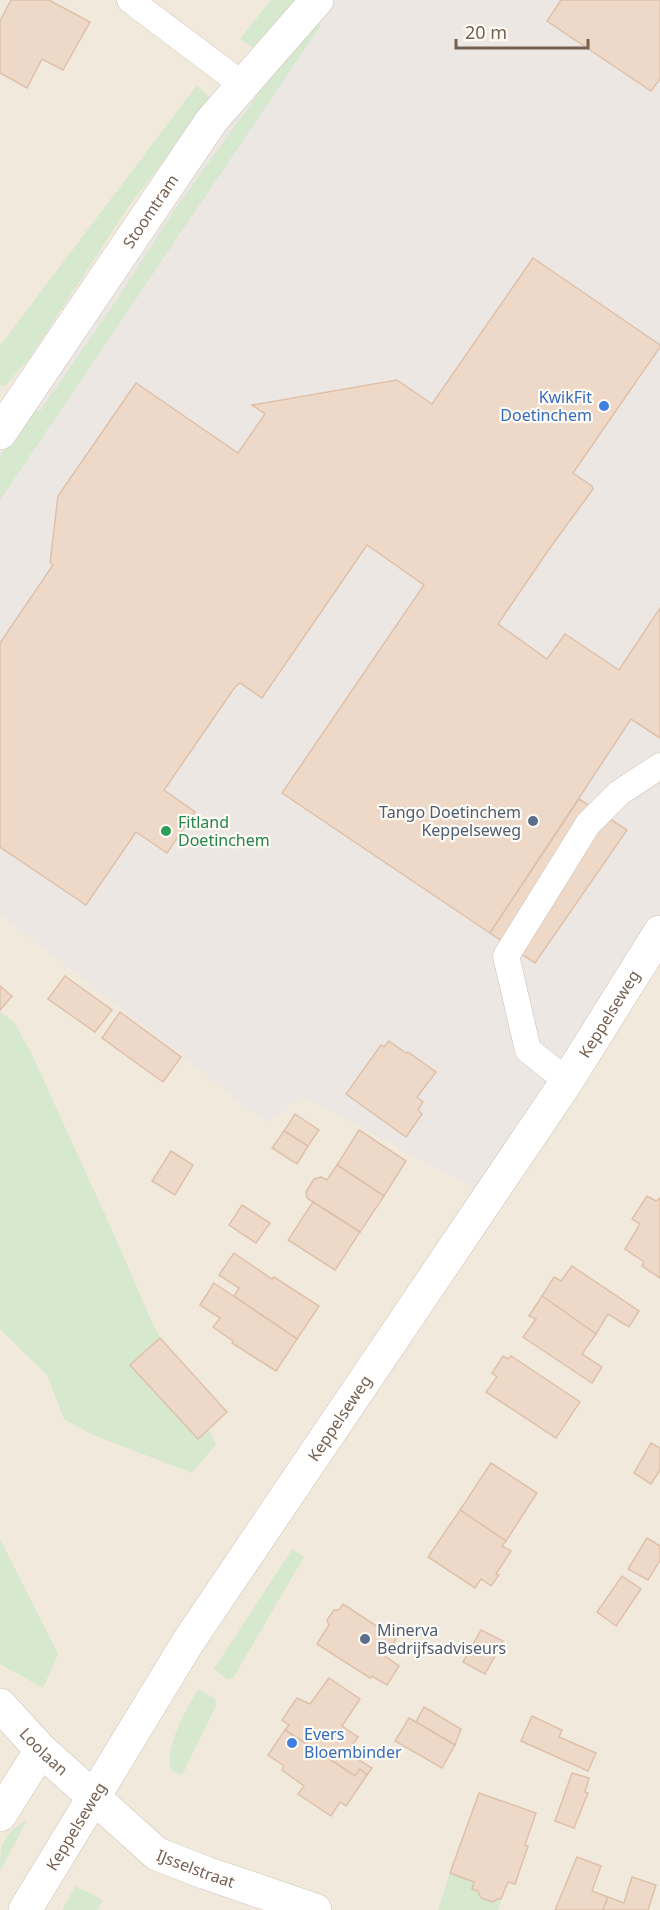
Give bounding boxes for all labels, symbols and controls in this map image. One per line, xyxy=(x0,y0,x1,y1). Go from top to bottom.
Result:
scale bar xyxy=(456,12,588,50)
text: 20 m xyxy=(465,20,507,44)
street label: Stoomtram xyxy=(117,170,183,252)
place label: KwikFit Doetinchem xyxy=(500,386,592,426)
marker: KwikFit Doetinchem xyxy=(597,399,611,413)
place label: Tango Doetinchem Keppelseweg xyxy=(379,801,521,841)
place label: Fitland Doetinchem xyxy=(178,811,270,851)
marker: Tango Doetinchem Keppelseweg xyxy=(526,814,540,828)
marker: Fitland Doetinchem xyxy=(159,824,173,838)
street label: Keppelseweg xyxy=(573,966,645,1062)
street label: Keppelseweg xyxy=(302,1371,376,1465)
place label: Minerva Bedrijfsadviseurs xyxy=(377,1619,506,1659)
marker: Minerva Bedrijfsadviseurs xyxy=(358,1632,372,1646)
street label: Loolaan xyxy=(15,1723,73,1780)
place label: Evers Bloembinder xyxy=(304,1723,402,1763)
marker: Evers Bloembinder xyxy=(285,1736,299,1750)
street label: Keppelseweg xyxy=(41,1778,111,1875)
street label: IJsselstraat xyxy=(153,1844,238,1893)

